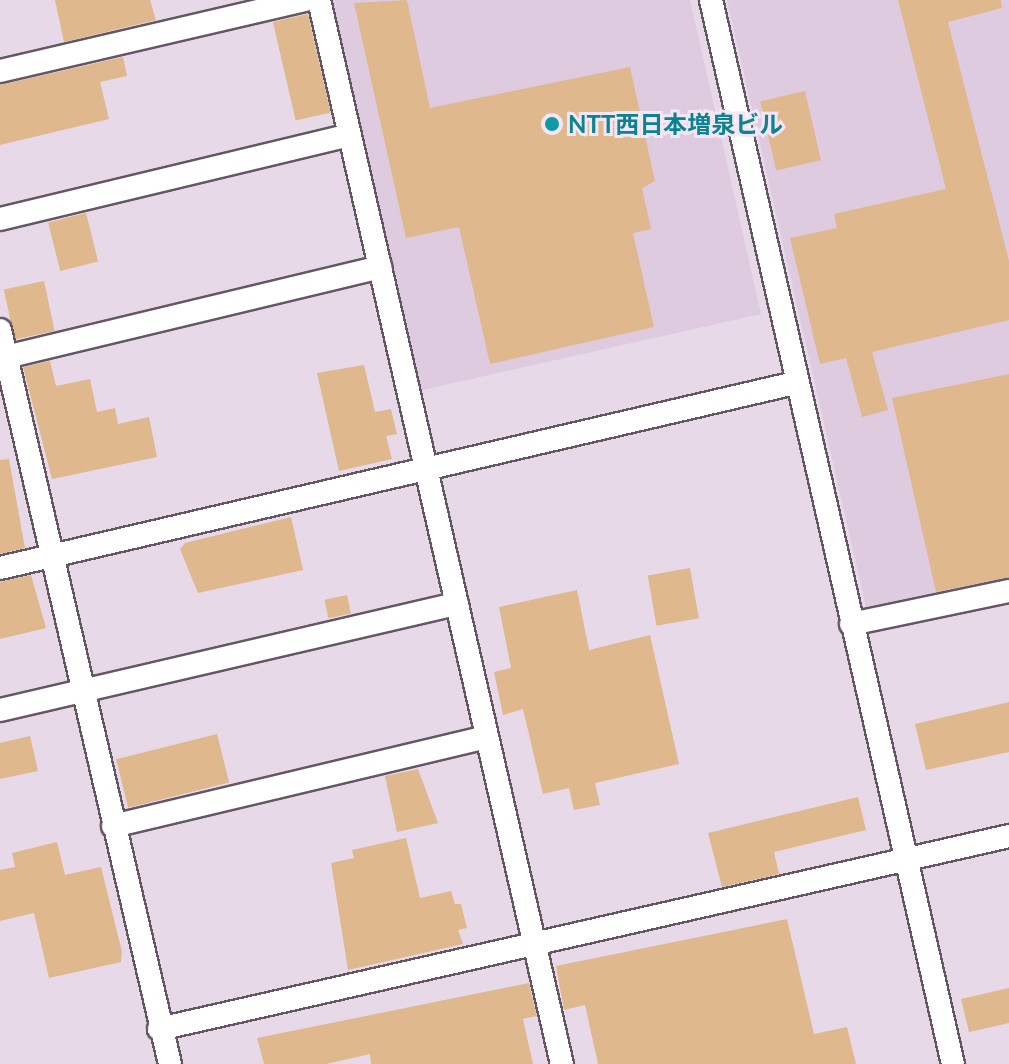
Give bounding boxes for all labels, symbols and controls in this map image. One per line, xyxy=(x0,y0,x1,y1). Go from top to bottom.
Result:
place label: NTT西日本増泉ビル xyxy=(568,110,783,138)
marker: NTT西日本増泉ビル xyxy=(543,115,561,133)

